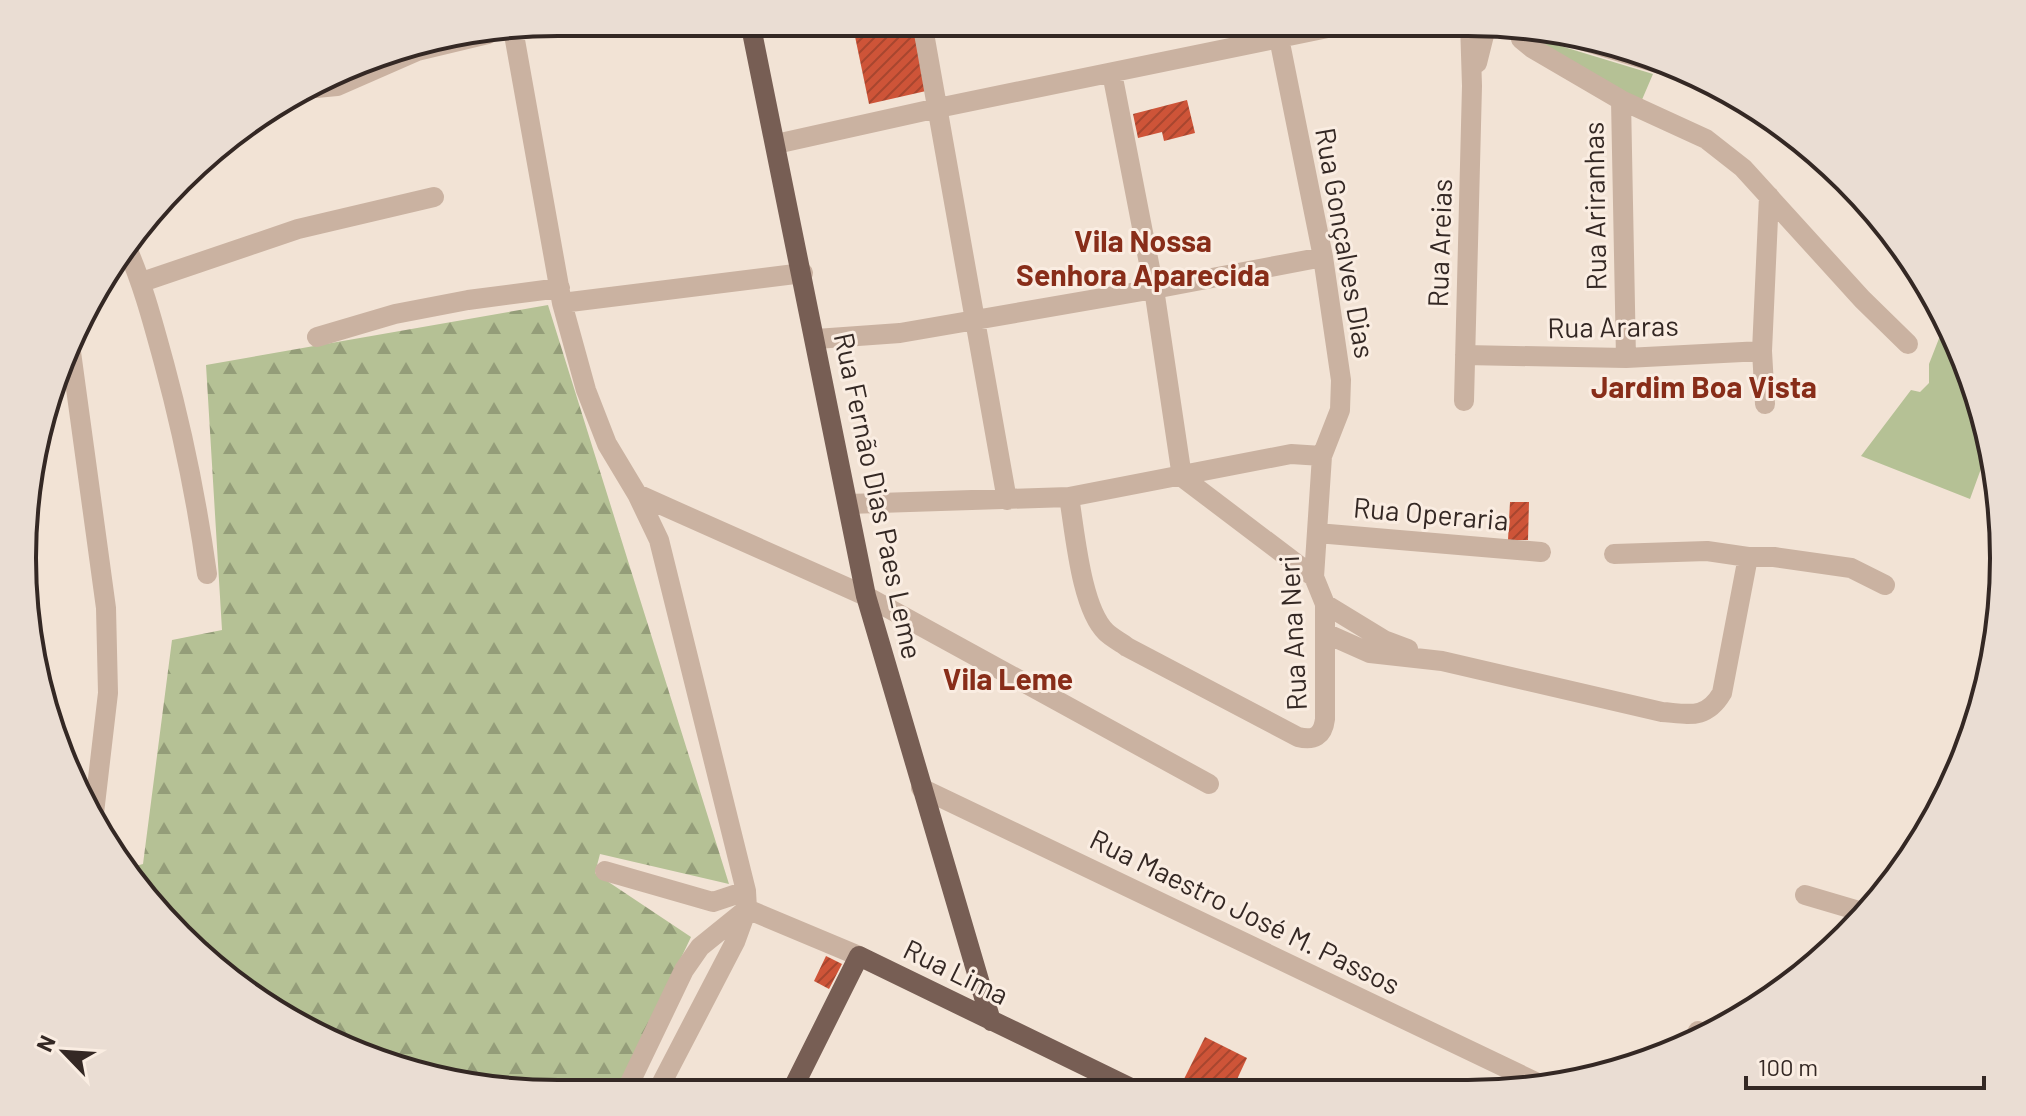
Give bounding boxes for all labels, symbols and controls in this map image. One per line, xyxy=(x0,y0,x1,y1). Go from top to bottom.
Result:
street label: Rua Ariranhas xyxy=(1576,121,1612,291)
street label: Rua Gonçalves Dias xyxy=(1309,125,1383,361)
street label: Rua Areias xyxy=(1420,178,1458,308)
district label: Vila Nossa Senhora Aparecida xyxy=(1016,222,1270,292)
street label: Rua Araras xyxy=(1547,308,1679,344)
street label: Rua Fernão Dias Paes Leme xyxy=(828,329,930,662)
district label: Jardim Boa Vista xyxy=(1591,368,1817,404)
street label: Rua Operaria xyxy=(1352,489,1510,537)
street label: Rua Ana Neri xyxy=(1271,555,1313,711)
district label: Vila Leme xyxy=(943,660,1073,696)
street label: Rua Maestro José M. Passos xyxy=(1085,821,1406,1001)
street label: Rua Lima xyxy=(898,931,1014,1011)
north arrow xyxy=(24,1012,104,1092)
text: N xyxy=(30,1031,60,1055)
scale bar xyxy=(1746,1040,1984,1090)
text: 100 m xyxy=(1758,1052,1818,1081)

